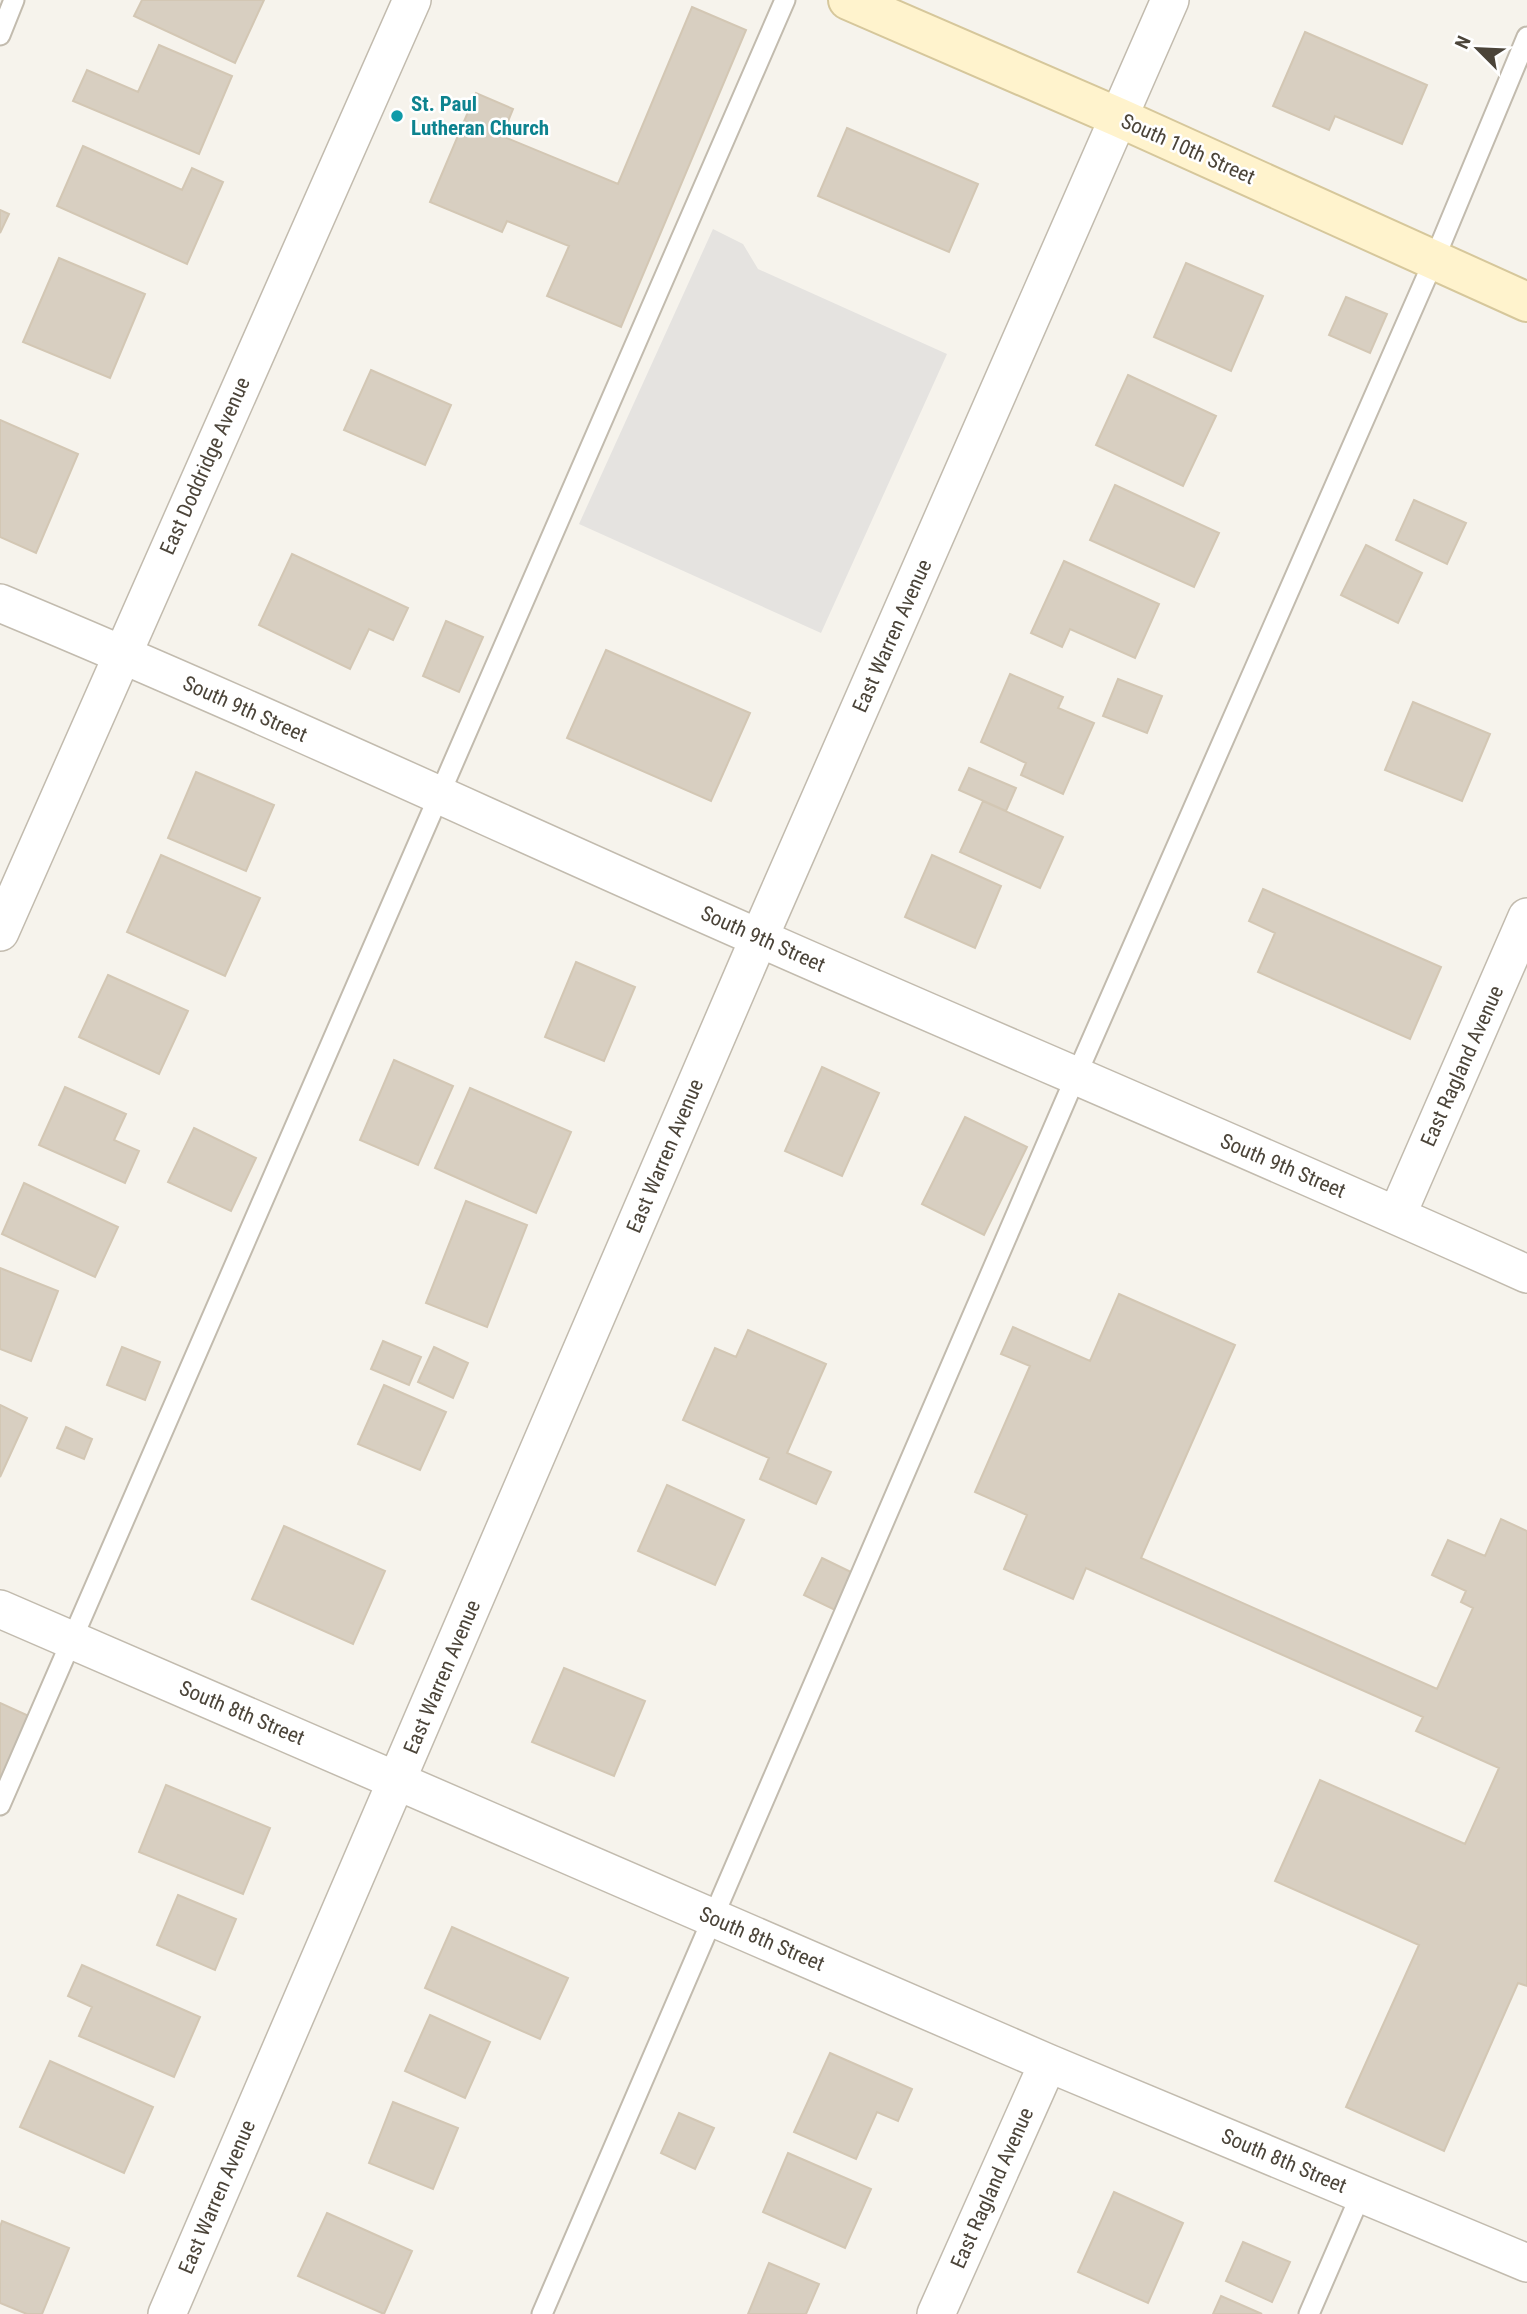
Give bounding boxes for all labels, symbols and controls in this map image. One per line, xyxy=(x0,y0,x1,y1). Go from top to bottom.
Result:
north arrow xyxy=(1443,14,1513,84)
text: N xyxy=(1450,32,1476,52)
place label: St. Paul Lutheran Church xyxy=(411,92,549,140)
marker: St. Paul Lutheran Church xyxy=(389,108,405,124)
street label: South 10th Street xyxy=(1117,109,1259,189)
street label: East Doddridge Avenue xyxy=(155,373,255,558)
street label: East Warren Avenue xyxy=(848,556,937,716)
street label: South 9th Street xyxy=(179,671,311,747)
street label: South 9th Street xyxy=(697,901,829,977)
street label: East Ragland Avenue xyxy=(1416,982,1508,1150)
street label: East Warren Avenue xyxy=(622,1075,708,1237)
street label: South 9th Street xyxy=(1217,1129,1349,1203)
street label: East Warren Avenue xyxy=(399,1596,485,1758)
street label: South 8th Street xyxy=(176,1676,308,1750)
street label: South 8th Street xyxy=(696,1902,828,1976)
street label: East Ragland Avenue xyxy=(946,2104,1038,2272)
street label: East Warren Avenue xyxy=(174,2116,260,2278)
street label: South 8th Street xyxy=(1218,2124,1350,2198)

